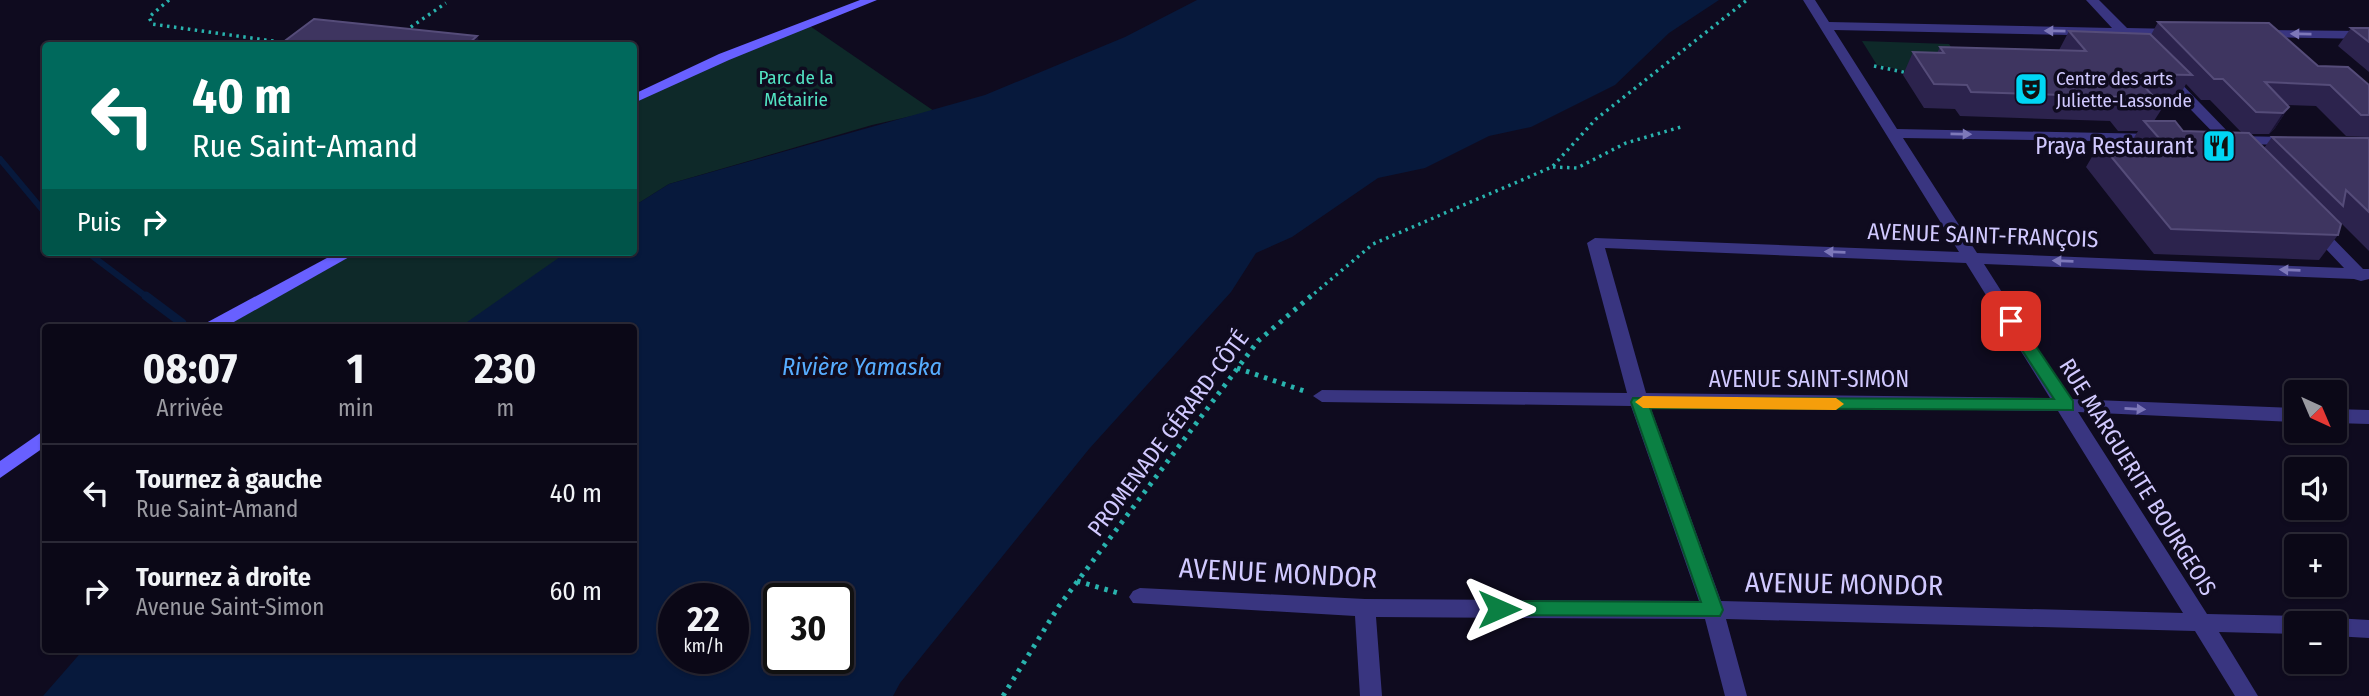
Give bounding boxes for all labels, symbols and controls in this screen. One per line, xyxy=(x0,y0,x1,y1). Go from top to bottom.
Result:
one-way arrow xyxy=(2043,25,2065,36)
one-way arrow xyxy=(2290,29,2312,40)
park label: Parc de la Métairie xyxy=(758,66,834,111)
text: 40 m xyxy=(192,67,292,126)
place label: Centre des arts Juliette-Lassonde xyxy=(2056,67,2192,112)
icon: left xyxy=(77,70,168,161)
theatre icon: Centre des arts Juliette-Lassonde xyxy=(2012,70,2050,108)
text: Rue Saint-Amand xyxy=(192,127,418,165)
restaurant icon: Praya Restaurant xyxy=(2200,127,2238,165)
one-way arrow xyxy=(1950,128,1972,140)
place label: Praya Restaurant xyxy=(2035,132,2194,160)
icon: right xyxy=(135,203,173,241)
text: Puis xyxy=(77,207,121,238)
street label: AVENUE SAINT-FRANÇOIS xyxy=(1867,217,2099,253)
one-way arrow xyxy=(1824,247,1846,258)
one-way arrow xyxy=(2051,256,2073,267)
one-way arrow xyxy=(2279,265,2301,276)
pin xyxy=(1981,291,2041,351)
icon: arrive xyxy=(1992,302,2030,340)
street label: PROMENADE GÉRARD-CÔTÉ xyxy=(1081,324,1255,542)
text: 08:07 xyxy=(143,344,237,394)
text: 1 xyxy=(347,344,365,394)
text: 230 xyxy=(474,344,536,394)
water label: Rivière Yamaska xyxy=(782,353,942,381)
street label: RUE MARGUERITE BOURGEOIS xyxy=(2053,353,2223,601)
street label: AVENUE SAINT-SIMON xyxy=(1709,365,1909,393)
north arrow xyxy=(2284,380,2347,443)
map controls xyxy=(2284,380,2347,674)
text: Arrivée xyxy=(157,394,223,422)
text: min xyxy=(338,394,374,422)
text: m xyxy=(496,394,514,422)
one-way arrow xyxy=(2124,403,2146,414)
button: sound xyxy=(2284,457,2347,520)
text: Tournez à gauche xyxy=(136,464,322,495)
icon: left xyxy=(77,474,115,512)
text: 40 m xyxy=(550,478,602,509)
text: Rue Saint-Amand xyxy=(136,495,298,523)
button: + xyxy=(2284,534,2347,597)
street label: AVENUE MONDOR xyxy=(1178,551,1378,595)
text: Tournez à droite xyxy=(136,562,311,593)
street label: AVENUE MONDOR xyxy=(1745,566,1943,602)
icon: right xyxy=(77,572,115,610)
position arrow xyxy=(1462,572,1536,646)
text: 60 m xyxy=(549,576,602,607)
speed limit sign: 30 xyxy=(763,583,854,674)
text: Avenue Saint-Simon xyxy=(136,593,324,621)
text: 22 xyxy=(687,598,720,640)
button: − xyxy=(2284,611,2347,674)
text: km/h xyxy=(683,635,724,657)

